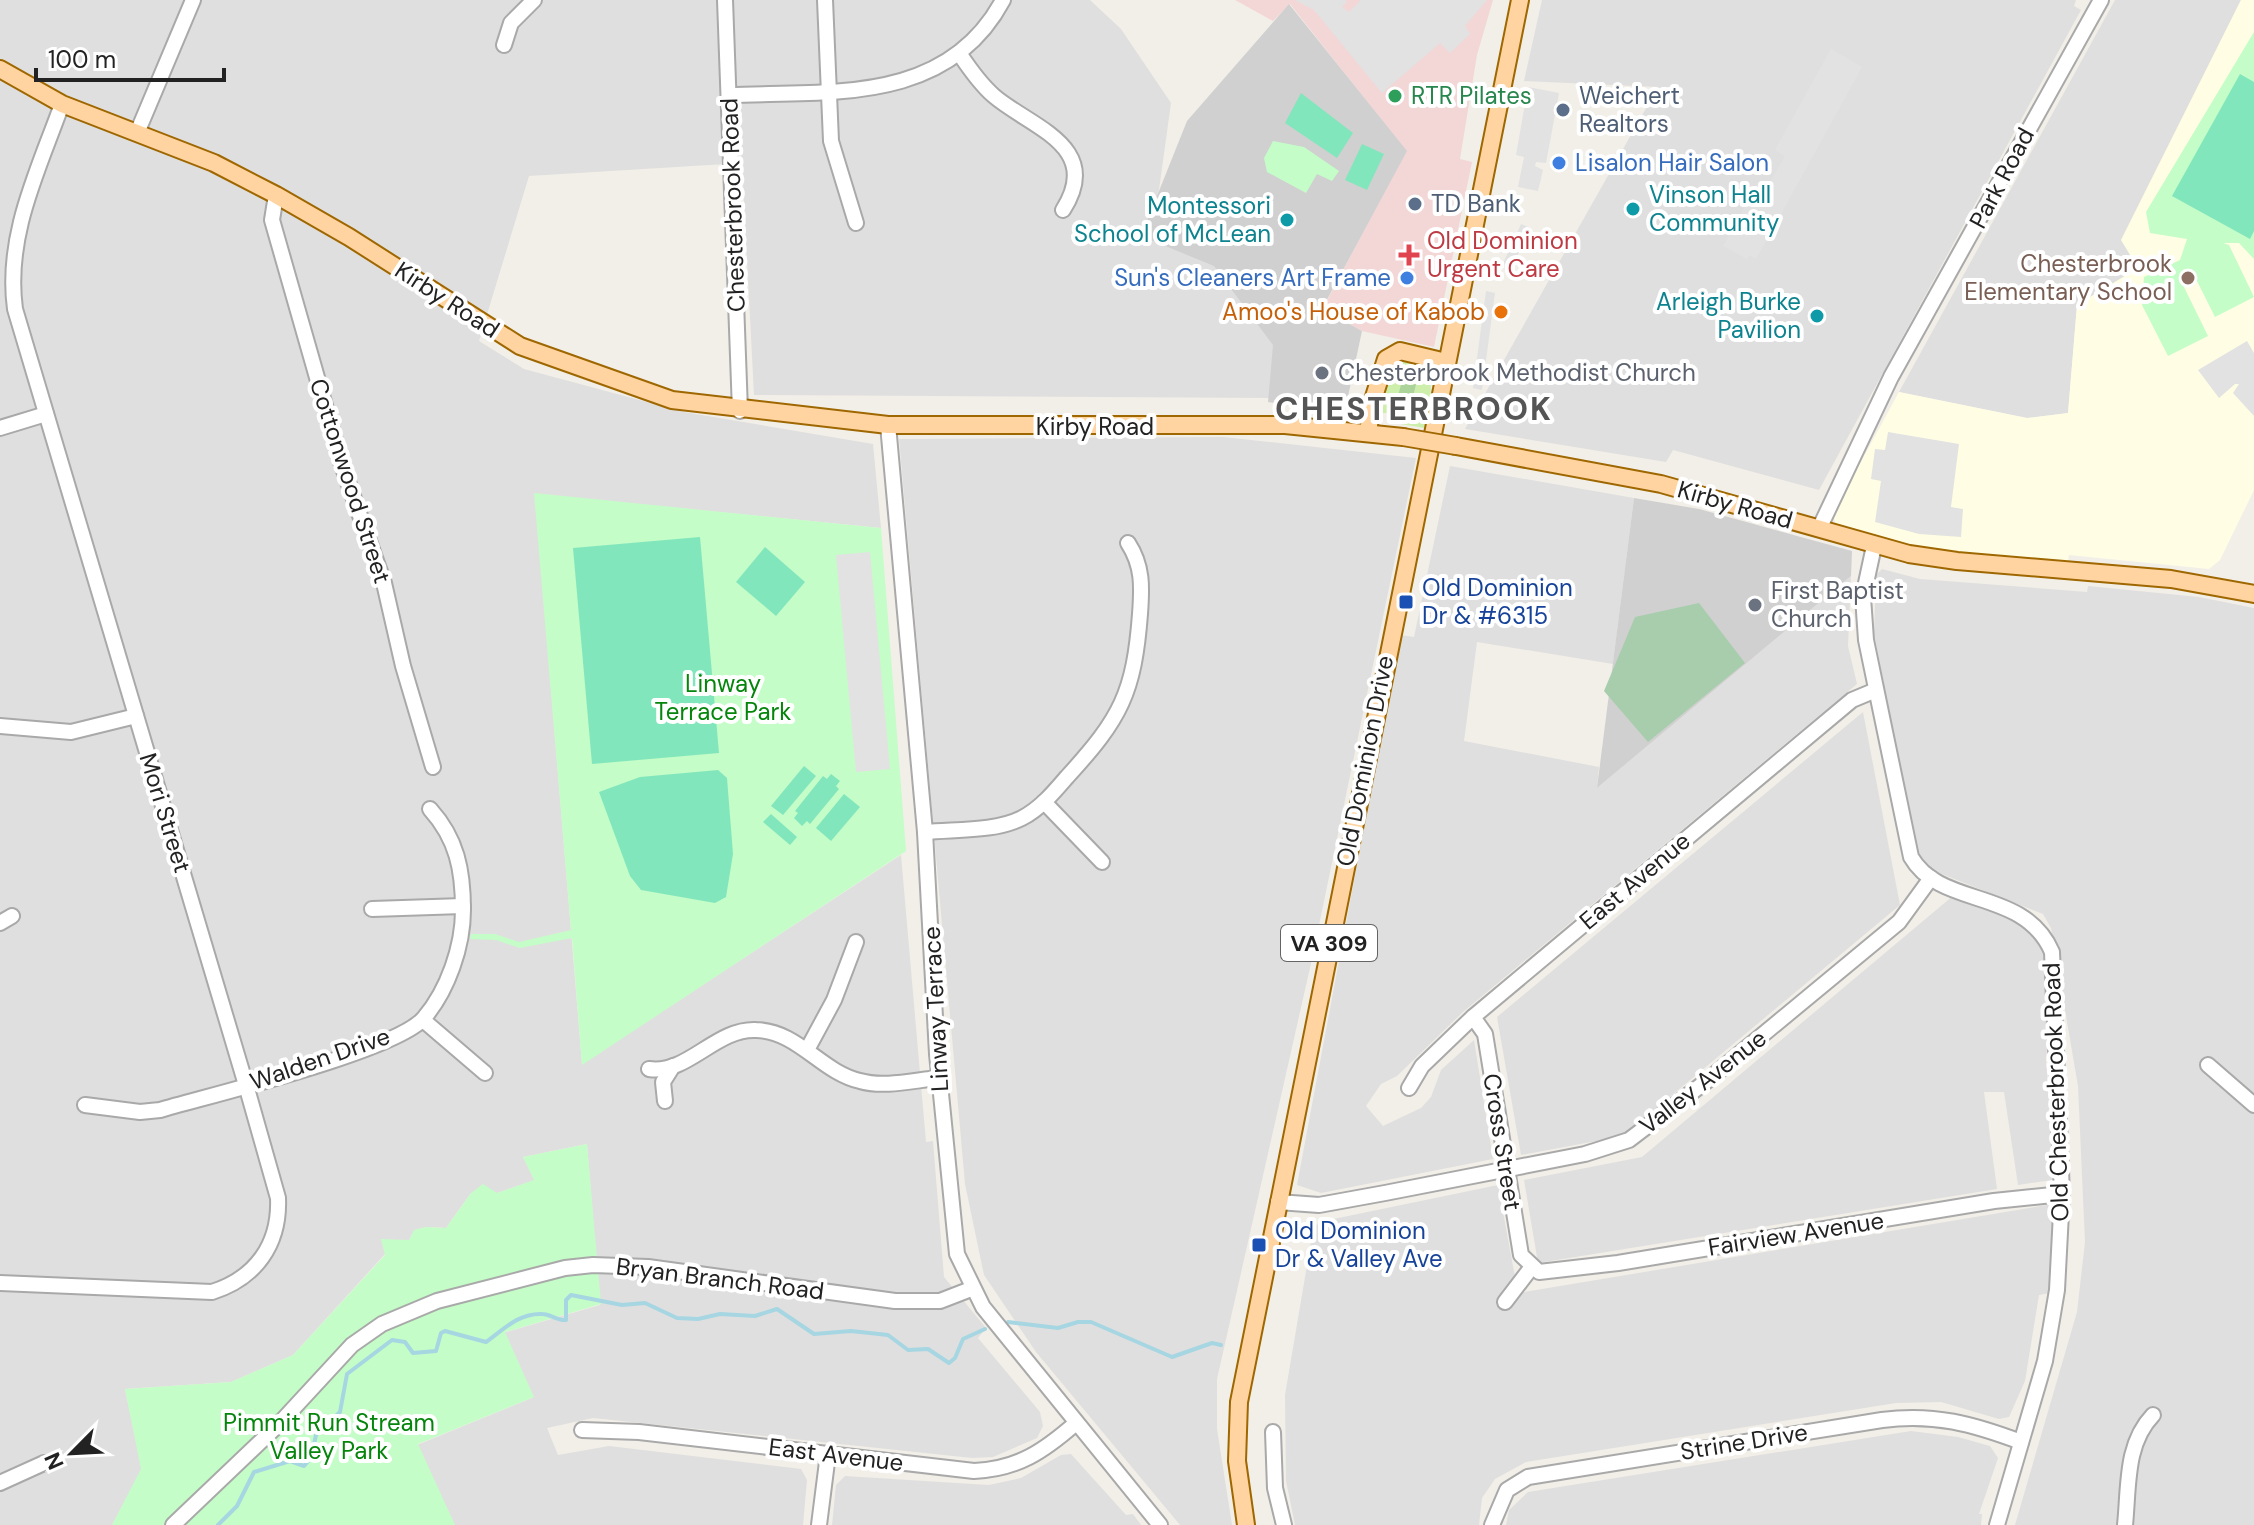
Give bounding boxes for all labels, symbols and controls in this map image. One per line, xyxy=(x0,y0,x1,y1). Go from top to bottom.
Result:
scale bar xyxy=(36,32,224,82)
text: 100 m xyxy=(48,44,116,75)
place label: RTR Pilates xyxy=(1411,80,1532,111)
place label: Weichert Realtors xyxy=(1579,80,1680,139)
marker: RTR Pilates xyxy=(1386,87,1404,105)
street label: Chesterbrook Road xyxy=(713,98,752,313)
marker: Weichert Realtors xyxy=(1554,101,1572,119)
street label: Park Road xyxy=(1962,122,2041,233)
place label: Lisalon Hair Salon xyxy=(1575,147,1769,178)
marker: Lisalon Hair Salon xyxy=(1550,154,1568,172)
place label: Vinson Hall Community xyxy=(1649,179,1779,238)
place label: TD Bank xyxy=(1431,188,1521,219)
place label: Montessori School of McLean xyxy=(1074,190,1271,249)
marker: TD Bank xyxy=(1406,195,1424,213)
marker: Vinson Hall Community xyxy=(1624,200,1642,218)
marker: Montessori School of McLean xyxy=(1278,211,1296,229)
place label: Old Dominion Urgent Care xyxy=(1427,225,1578,284)
marker: Old Dominion Urgent Care xyxy=(1398,244,1420,266)
place label: Chesterbrook Elementary School xyxy=(1964,248,2172,307)
street label: Kirby Road xyxy=(389,254,505,345)
place label: Sun's Cleaners Art Frame xyxy=(1114,262,1391,293)
marker: Sun's Cleaners Art Frame xyxy=(1398,269,1416,287)
marker: Chesterbrook Elementary School xyxy=(2179,269,2197,287)
place label: Arleigh Burke Pavilion xyxy=(1656,286,1801,345)
place label: Amoo's House of Kabob xyxy=(1222,296,1485,327)
marker: Amoo's House of Kabob xyxy=(1492,303,1510,321)
marker: Arleigh Burke Pavilion xyxy=(1808,307,1826,325)
place label: Chesterbrook Methodist Church xyxy=(1338,357,1696,388)
marker: Chesterbrook Methodist Church xyxy=(1313,364,1331,382)
street label: Cottonwood Street xyxy=(303,375,398,587)
district label: CHESTERBROOK xyxy=(1275,388,1553,430)
street label: Kirby Road xyxy=(1036,411,1154,442)
street label: Kirby Road xyxy=(1674,473,1796,536)
place label: Old Dominion Dr & #6315 xyxy=(1422,572,1573,631)
place label: First Baptist Church xyxy=(1771,575,1904,634)
marker: Old Dominion Dr & #6315 xyxy=(1397,593,1415,611)
marker: First Baptist Church xyxy=(1746,596,1764,614)
street label: Old Dominion Drive xyxy=(1329,653,1400,869)
park label: Linway Terrace Park xyxy=(655,668,791,727)
street label: Mori Street xyxy=(133,749,198,876)
street label: East Avenue xyxy=(1573,825,1697,936)
road number: VA 309 xyxy=(1281,925,1377,961)
street label: Linway Terrace xyxy=(916,926,955,1093)
street label: Old Chesterbrook Road xyxy=(2035,962,2076,1222)
street label: Walden Drive xyxy=(246,1020,394,1097)
street label: Valley Avenue xyxy=(1633,1022,1772,1141)
street label: Cross Street xyxy=(1476,1071,1529,1213)
street label: Fairview Avenue xyxy=(1706,1204,1886,1263)
place label: Old Dominion Dr & Valley Ave xyxy=(1275,1215,1443,1274)
marker: Old Dominion Dr & Valley Ave xyxy=(1250,1236,1268,1254)
street label: Bryan Branch Road xyxy=(614,1250,826,1307)
park label: Pimmit Run Stream Valley Park xyxy=(223,1407,435,1466)
north arrow xyxy=(32,1413,112,1493)
street label: Strine Drive xyxy=(1678,1416,1810,1467)
street label: East Avenue xyxy=(767,1431,905,1478)
text: N xyxy=(38,1448,71,1474)

